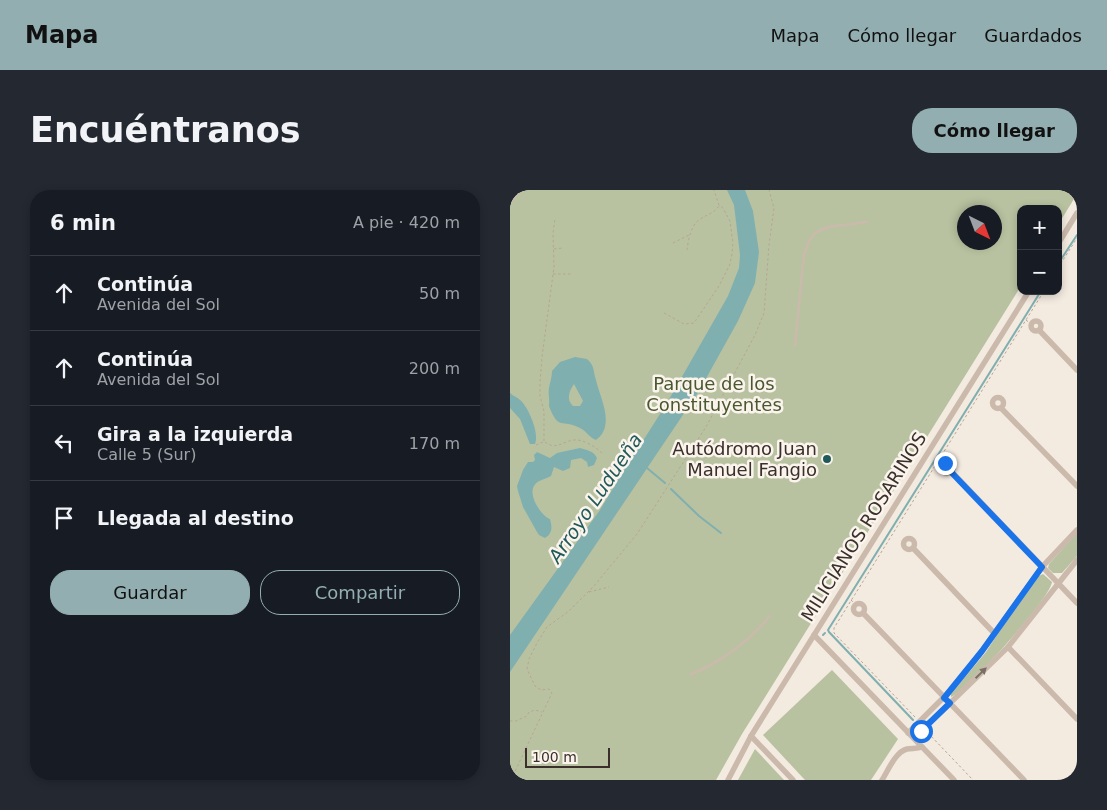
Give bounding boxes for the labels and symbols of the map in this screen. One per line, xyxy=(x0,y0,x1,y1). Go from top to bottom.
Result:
north arrow xyxy=(957,205,1002,250)
park label: Parque de los Constituyentes xyxy=(646,373,782,415)
street label: MILICIANOS ROSARINOS xyxy=(797,428,930,625)
water label: Arroyo Ludueña xyxy=(542,429,646,569)
place label: Autódromo Juan Manuel Fangio xyxy=(672,438,817,480)
route end xyxy=(934,452,957,475)
marker: Autódromo Juan Manuel Fangio xyxy=(821,453,833,465)
one-way arrow xyxy=(975,667,987,679)
route start xyxy=(910,720,933,743)
scale bar xyxy=(525,745,610,768)

